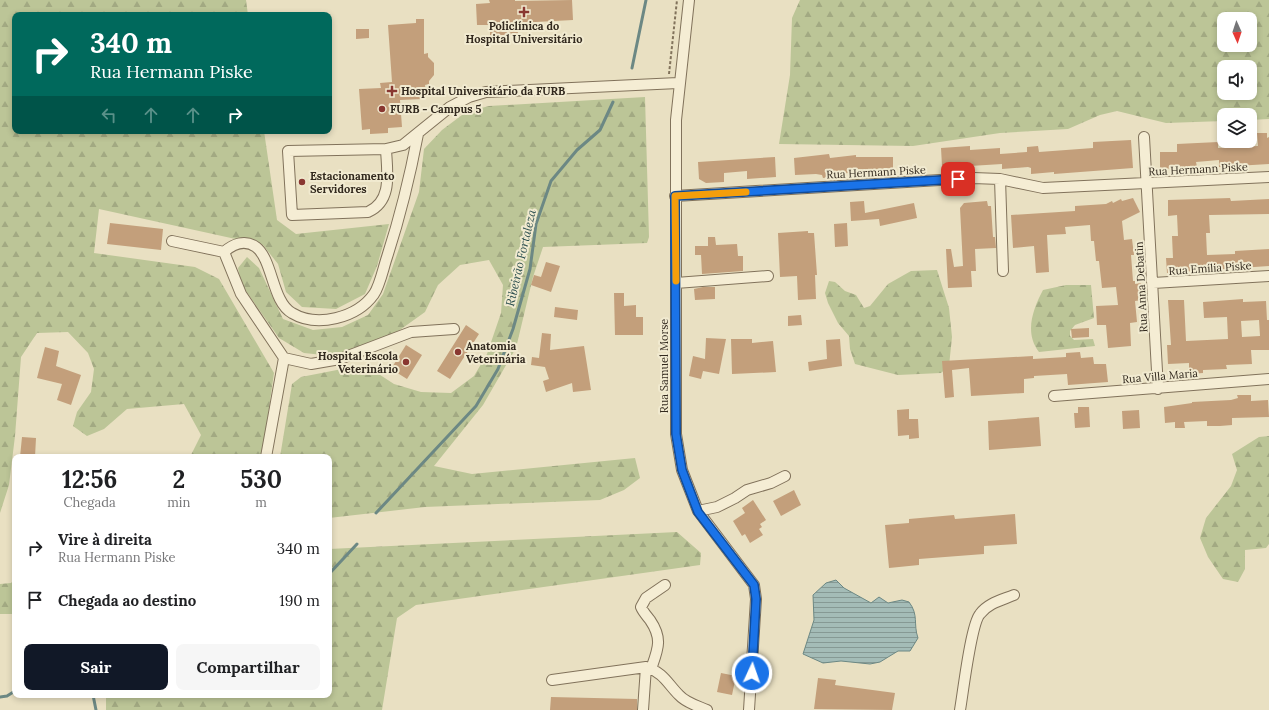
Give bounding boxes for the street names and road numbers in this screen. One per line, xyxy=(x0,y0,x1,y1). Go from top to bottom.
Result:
street label: Rua Hermann Piske xyxy=(1148,159,1248,179)
street label: Rua Hermann Piske xyxy=(826,162,926,182)
street label: Rua Anna Debatin xyxy=(1132,241,1150,333)
street label: Rua Emília Piske xyxy=(1168,258,1252,278)
street label: Rua Samuel Morse xyxy=(657,319,671,413)
street label: Rua Villa Maria xyxy=(1122,366,1199,386)

